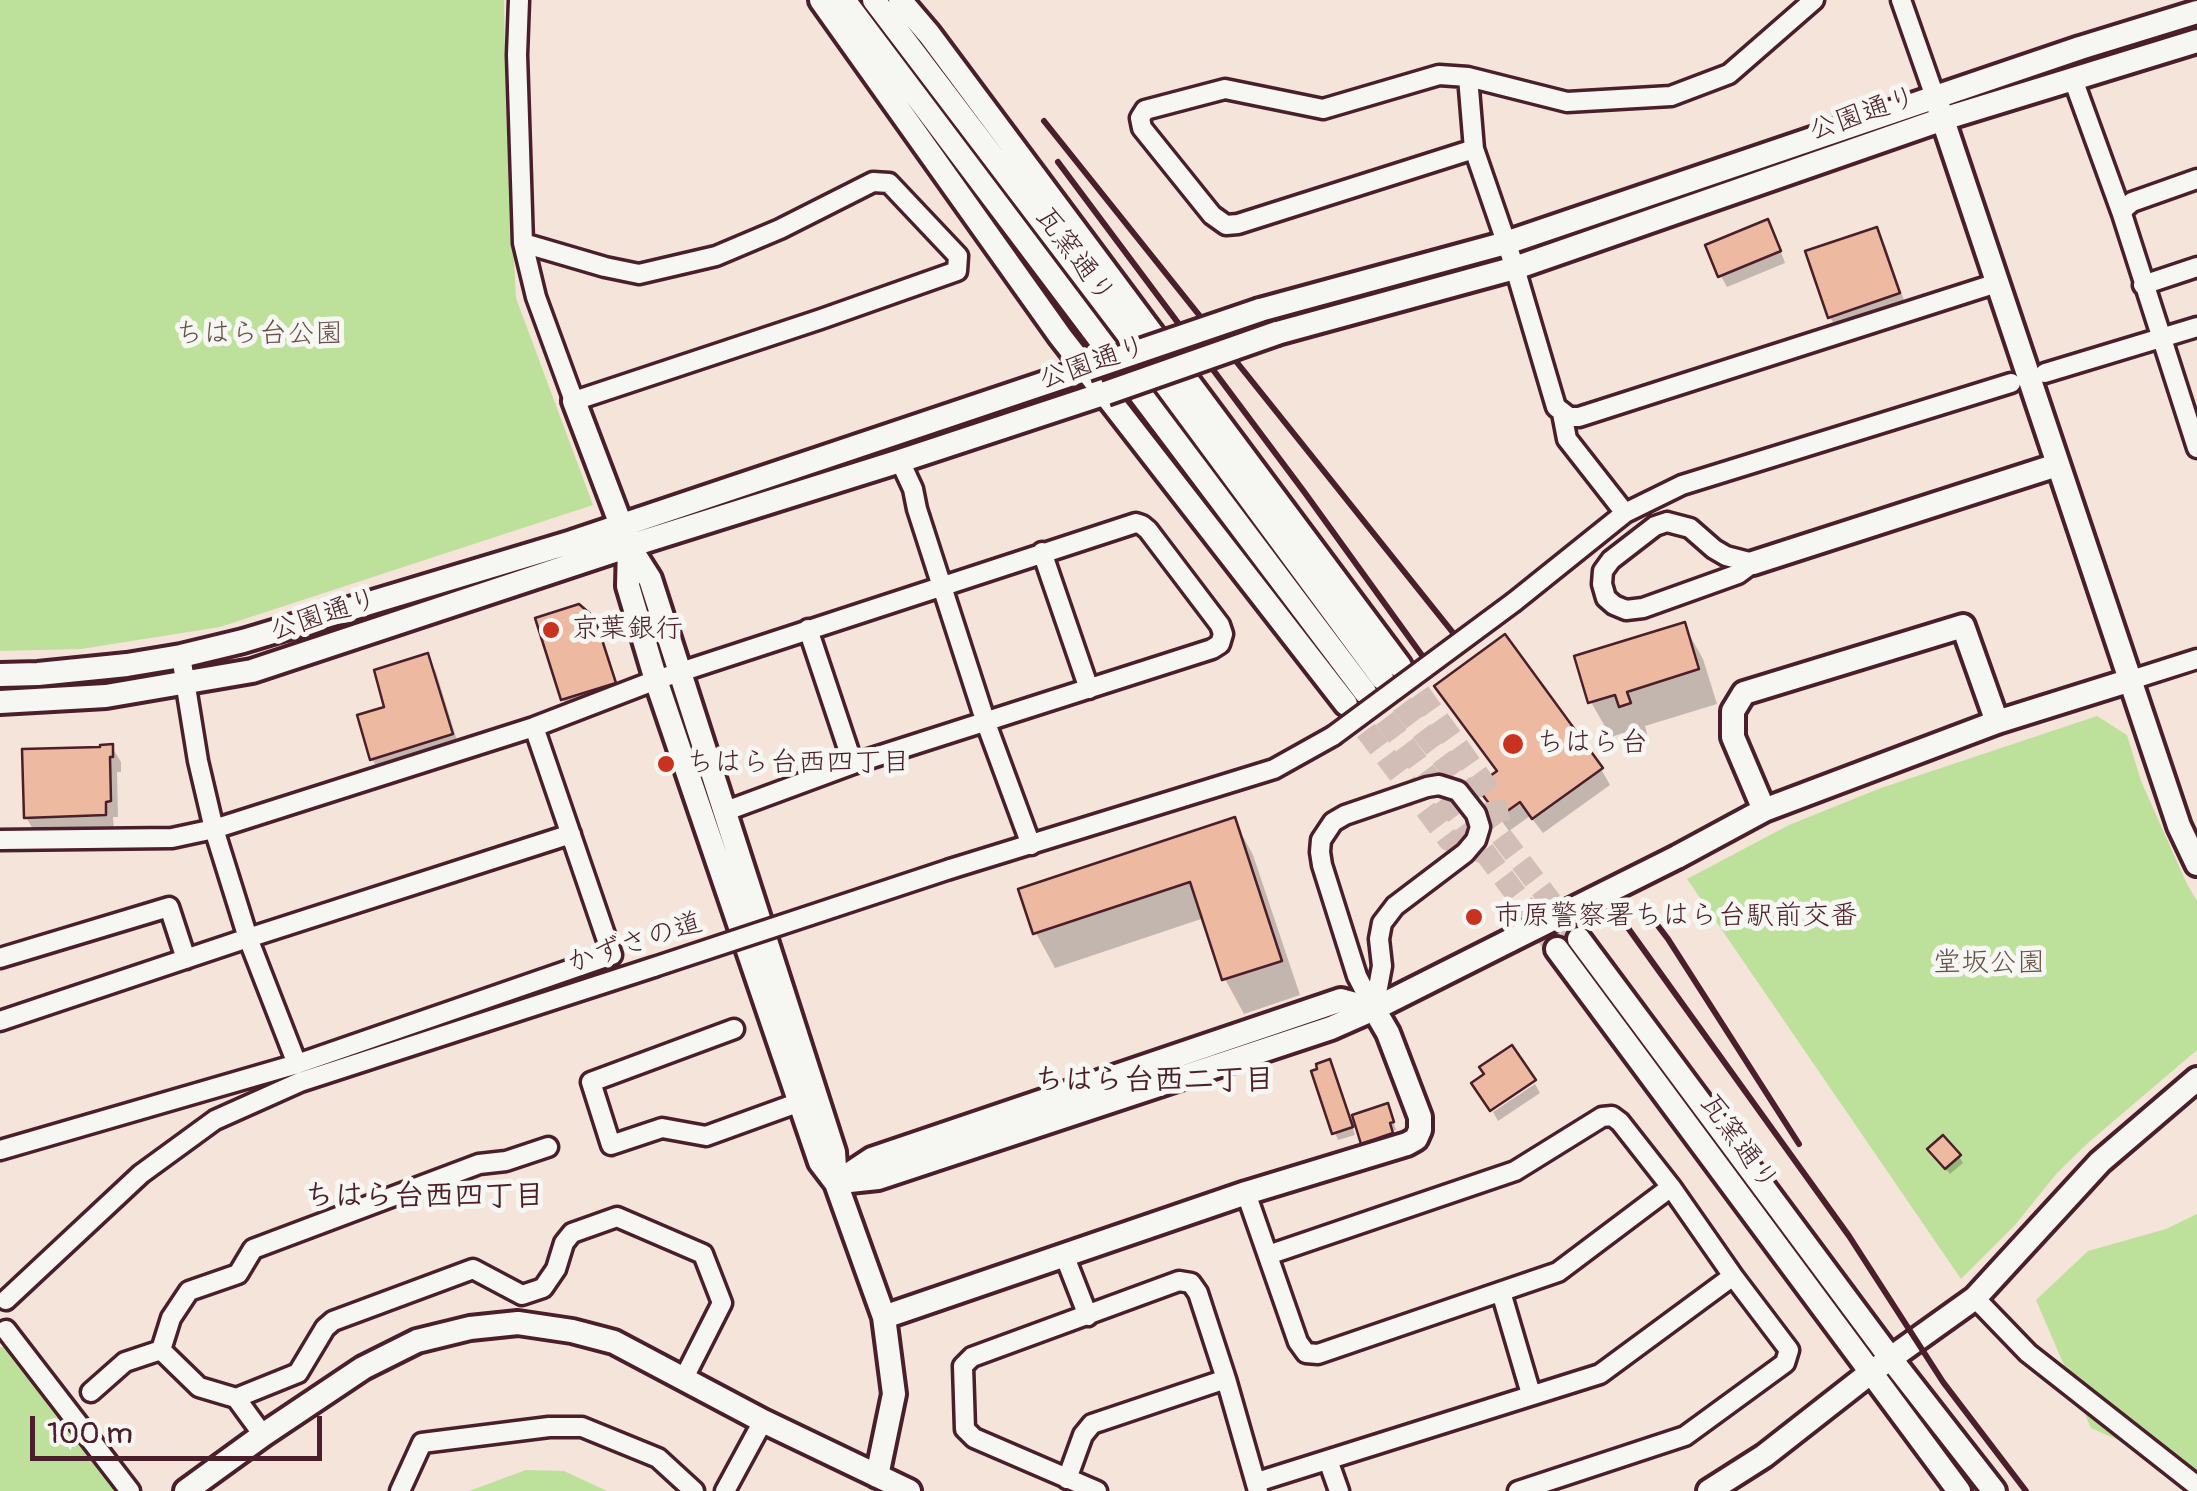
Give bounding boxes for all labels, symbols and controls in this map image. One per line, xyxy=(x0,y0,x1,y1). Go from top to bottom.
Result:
street label: 公園通り xyxy=(1805,81,1921,149)
street label: 瓦窯通り xyxy=(1027,201,1121,311)
park label: ちはら台公園 xyxy=(175,318,343,352)
street label: 公園通り xyxy=(1035,330,1151,398)
street label: 公園通り xyxy=(266,583,382,649)
place label: 京葉銀行 xyxy=(571,613,683,647)
marker: 京葉銀行 xyxy=(540,619,562,641)
place label: ちはら台 xyxy=(1536,727,1648,761)
marker: ちはら台 xyxy=(1500,731,1526,757)
place label: ちはら台西四丁目 xyxy=(686,747,910,781)
marker: ちはら台西四丁目 xyxy=(655,753,677,775)
place label: 市原警察署ちはら台駅前交番 xyxy=(1494,900,1858,934)
street label: かずさの道 xyxy=(563,906,707,982)
marker: 市原警察署ちはら台駅前交番 xyxy=(1463,906,1485,928)
park label: 堂坂公園 xyxy=(1933,947,2045,981)
district label: ちはら台西二丁目 xyxy=(1034,1063,1274,1099)
street label: 瓦窯通り xyxy=(1691,1088,1785,1198)
district label: ちはら台西四丁目 xyxy=(304,1179,544,1215)
scale bar xyxy=(35,1396,328,1458)
text: 100 m xyxy=(47,1415,133,1452)

